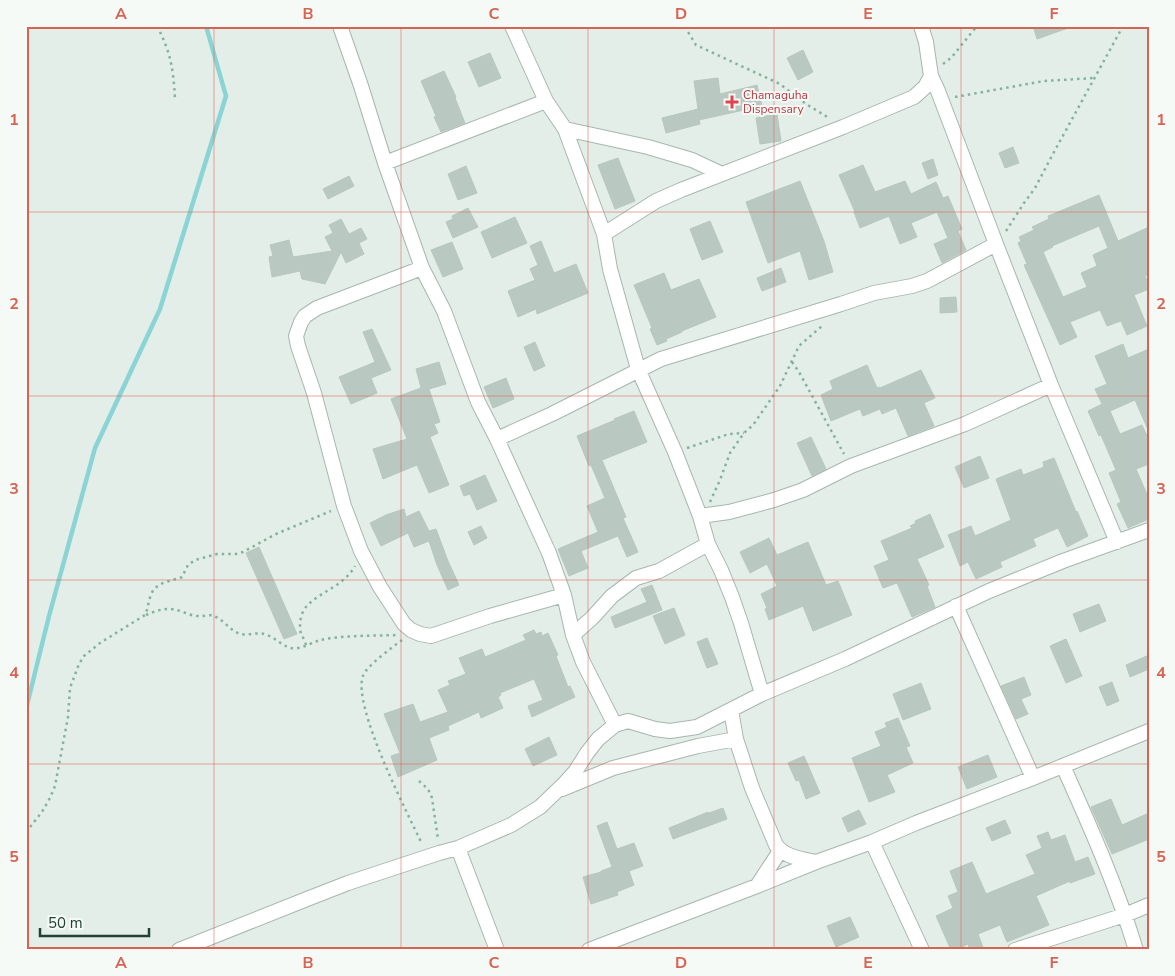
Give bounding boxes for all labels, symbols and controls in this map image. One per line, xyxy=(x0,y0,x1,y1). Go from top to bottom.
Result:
text: A xyxy=(115,3,127,25)
text: B xyxy=(302,3,314,25)
text: C xyxy=(489,3,500,25)
text: D xyxy=(675,3,687,25)
text: E xyxy=(863,3,873,25)
text: F xyxy=(1050,3,1059,25)
place label: Chamaguha Dispensary xyxy=(743,87,808,117)
marker: Chamaguha Dispensary xyxy=(725,95,739,109)
text: 1 xyxy=(9,109,19,131)
text: 1 xyxy=(1156,109,1166,131)
text: 2 xyxy=(9,293,19,315)
text: 2 xyxy=(1156,293,1166,315)
text: 3 xyxy=(9,478,19,500)
text: 3 xyxy=(1156,478,1166,500)
text: 4 xyxy=(9,662,19,684)
text: 4 xyxy=(1156,662,1166,684)
text: 5 xyxy=(9,846,19,868)
text: 5 xyxy=(1156,846,1166,868)
scale bar xyxy=(40,906,149,938)
text: 50 m xyxy=(48,913,83,933)
text: A xyxy=(115,952,127,974)
text: B xyxy=(302,952,314,974)
text: C xyxy=(489,952,500,974)
text: D xyxy=(675,952,687,974)
text: E xyxy=(863,952,873,974)
text: F xyxy=(1050,952,1059,974)

